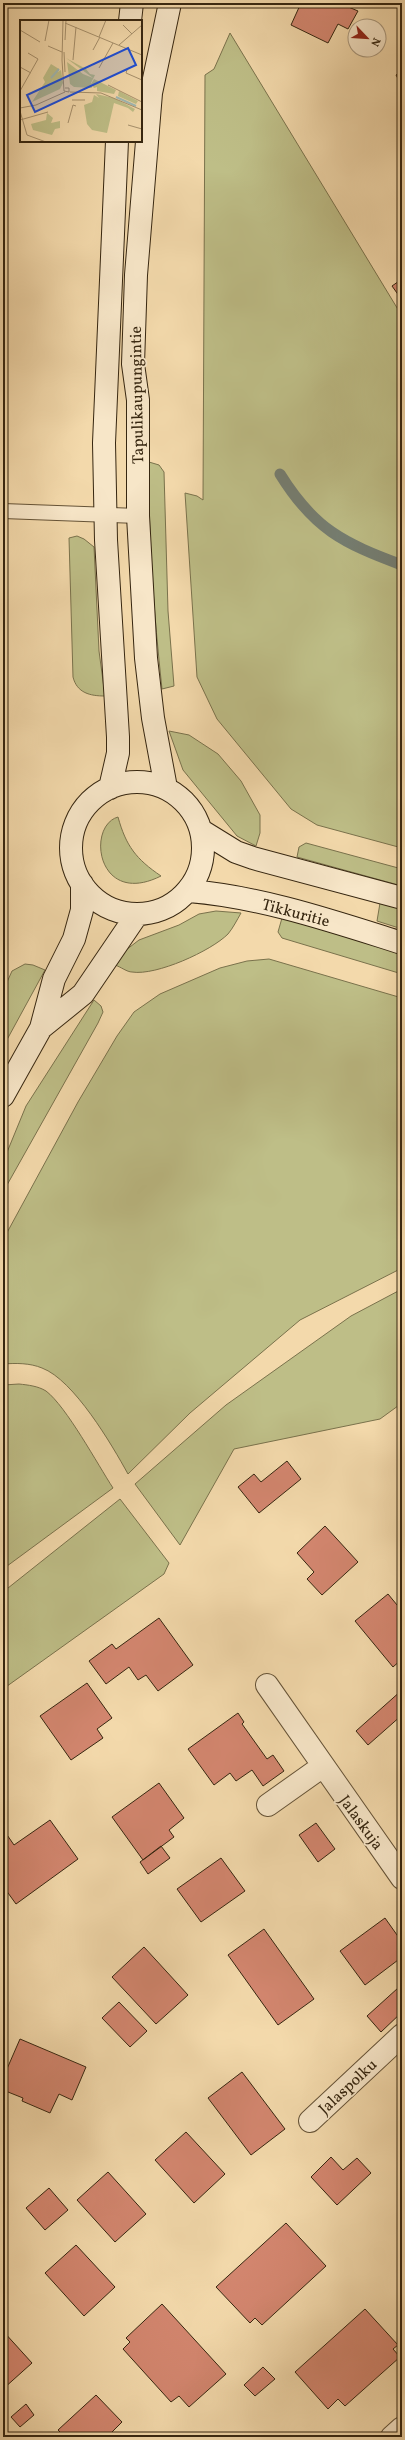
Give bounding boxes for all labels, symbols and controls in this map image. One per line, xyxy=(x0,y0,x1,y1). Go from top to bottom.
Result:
north arrow xyxy=(347,18,387,58)
inset map xyxy=(20,20,142,142)
text: N xyxy=(366,35,383,48)
street label: Tapulikaupungintie xyxy=(126,326,150,464)
street label: Tikkuritie xyxy=(259,894,332,934)
street label: Jalaskuja xyxy=(333,1791,388,1855)
street label: Jalaspolku xyxy=(314,2055,383,2120)

